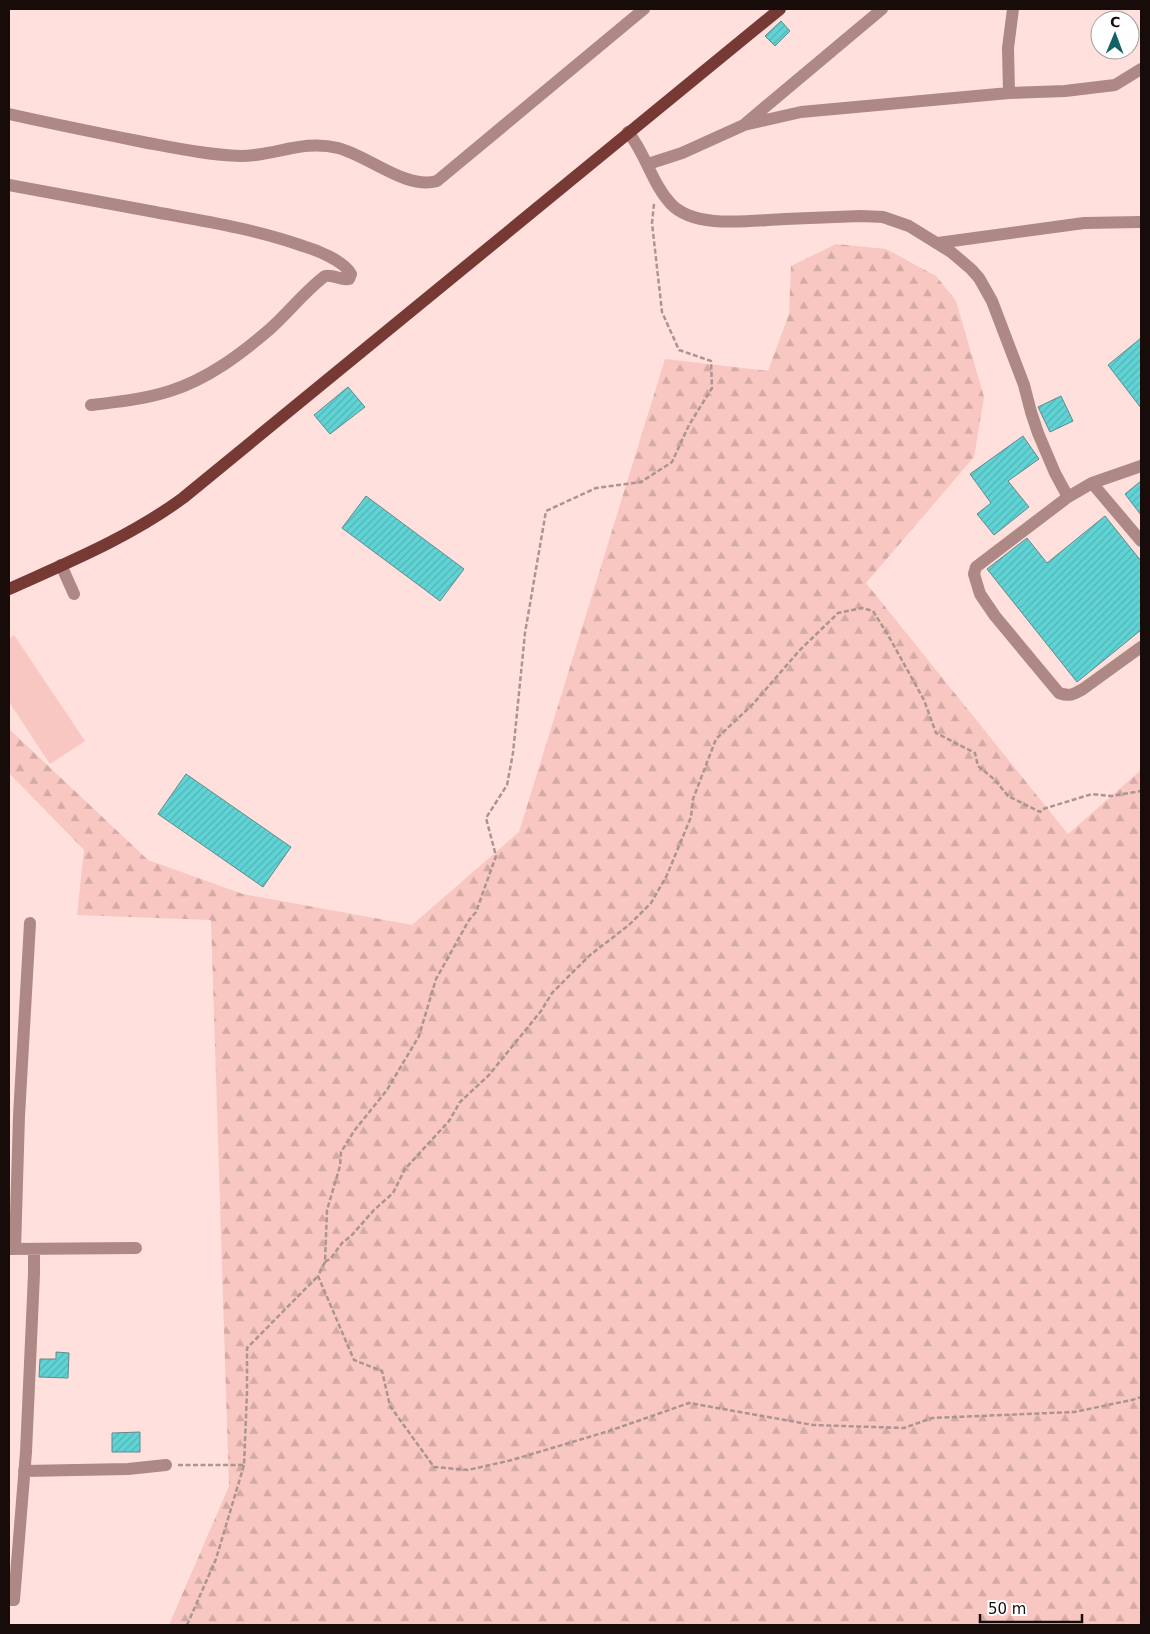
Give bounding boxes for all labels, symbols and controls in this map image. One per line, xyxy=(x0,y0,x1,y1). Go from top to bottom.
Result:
north arrow xyxy=(1090,10,1140,60)
text: С xyxy=(1110,14,1121,30)
scale bar xyxy=(980,1592,1082,1624)
text: 50 m xyxy=(988,1600,1026,1618)

